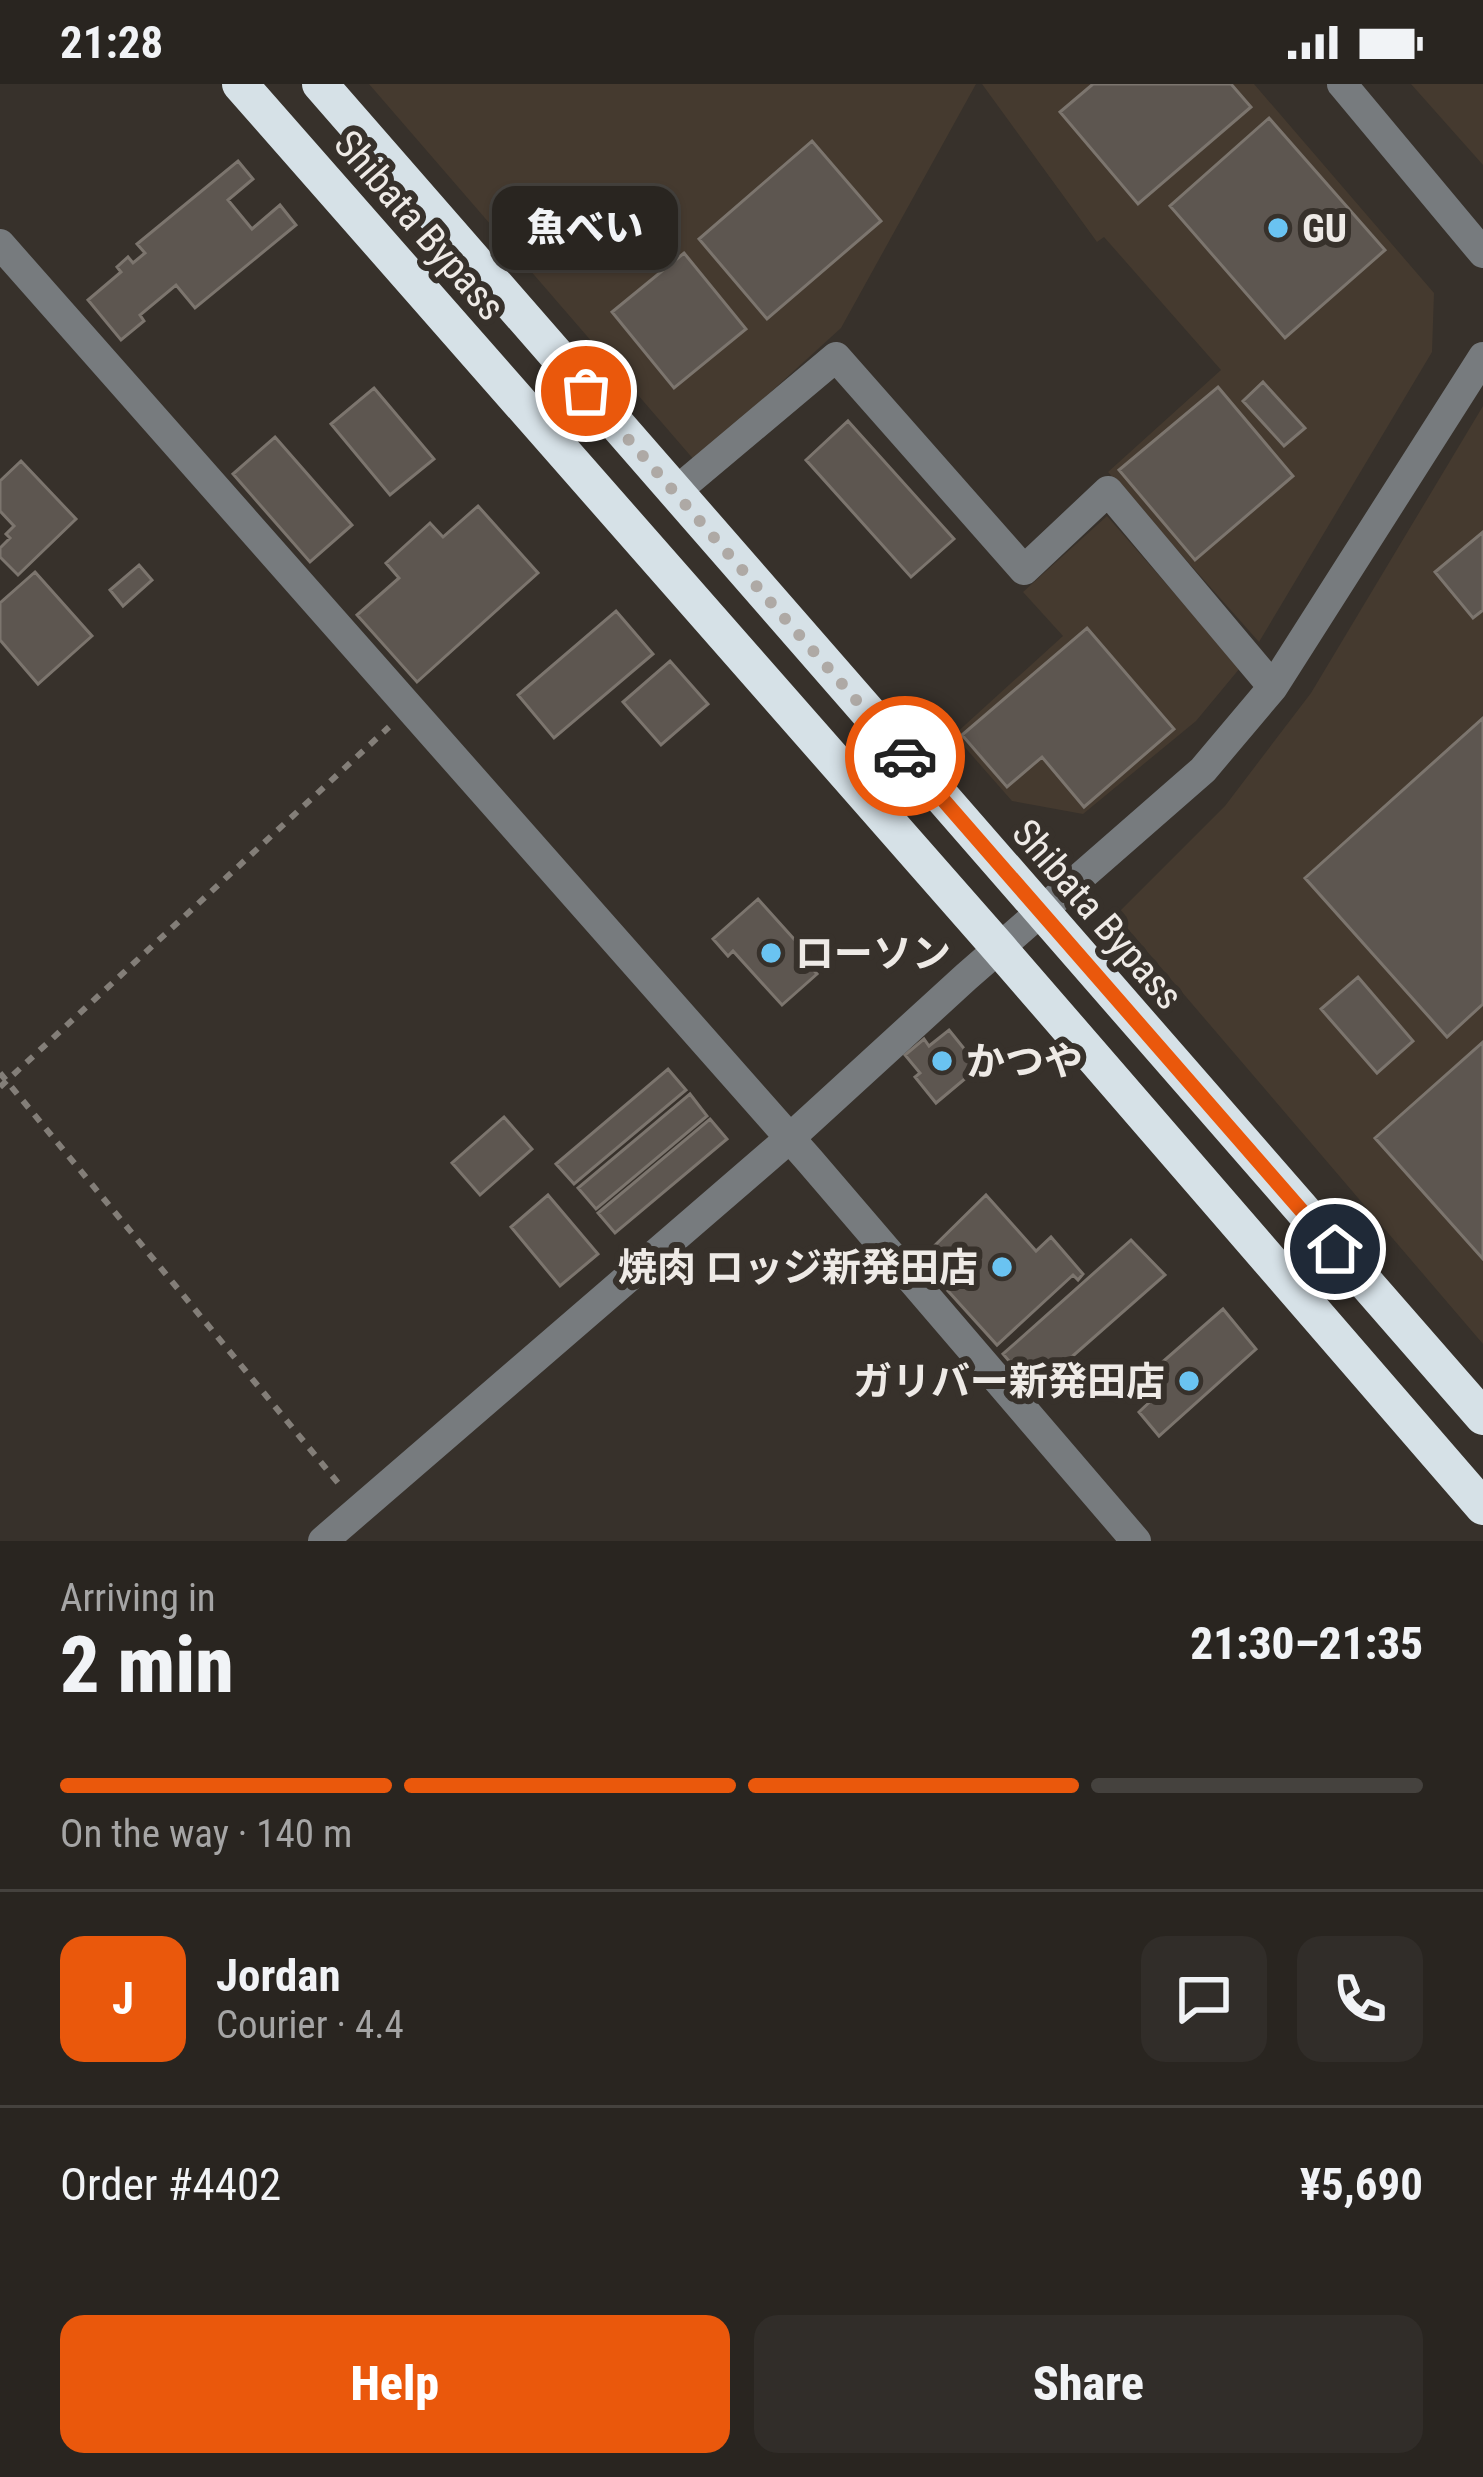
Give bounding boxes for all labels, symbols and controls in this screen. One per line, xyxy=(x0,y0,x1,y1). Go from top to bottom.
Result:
text: 21:28 xyxy=(60,16,163,69)
street label: Shibata Bypass xyxy=(324,121,514,330)
callout: 魚べい xyxy=(493,187,679,271)
text: 魚べい xyxy=(526,205,644,251)
place label: GU xyxy=(1302,206,1347,252)
marker: GU xyxy=(1265,215,1291,241)
pin xyxy=(535,340,637,442)
icon: bag xyxy=(553,358,619,424)
courier xyxy=(845,696,965,816)
icon: car xyxy=(872,723,938,789)
street label: Shibata Bypass xyxy=(1002,810,1192,1019)
place label: ローソン xyxy=(795,931,951,977)
marker: ローソン xyxy=(758,940,784,966)
place label: かつや xyxy=(966,1039,1083,1085)
marker: かつや xyxy=(929,1048,955,1074)
pin xyxy=(1284,1198,1386,1300)
icon: home xyxy=(1302,1216,1368,1282)
place label: 焼肉 ロッジ新発田店 xyxy=(618,1245,978,1291)
marker: 焼肉 ロッジ新発田店 xyxy=(989,1254,1015,1280)
place label: ガリバー新発田店 xyxy=(853,1359,1165,1405)
marker: ガリバー新発田店 xyxy=(1176,1368,1202,1394)
text: Arriving in xyxy=(60,1575,216,1621)
text: 21:30–21:35 xyxy=(1190,1617,1423,1670)
text: 2 min xyxy=(60,1620,234,1711)
text: On the way · 140 m xyxy=(60,1811,352,1857)
button: chat xyxy=(1141,1936,1267,2062)
button: phone xyxy=(1297,1936,1423,2062)
text: Jordan xyxy=(216,1949,341,2002)
text: J xyxy=(112,1972,134,2025)
text: Courier · 4.4 xyxy=(216,2002,404,2048)
text: Order #4402 xyxy=(60,2158,281,2211)
text: ¥5,690 xyxy=(1300,2158,1423,2211)
button: Help xyxy=(60,2315,730,2453)
button: Share xyxy=(754,2315,1423,2453)

